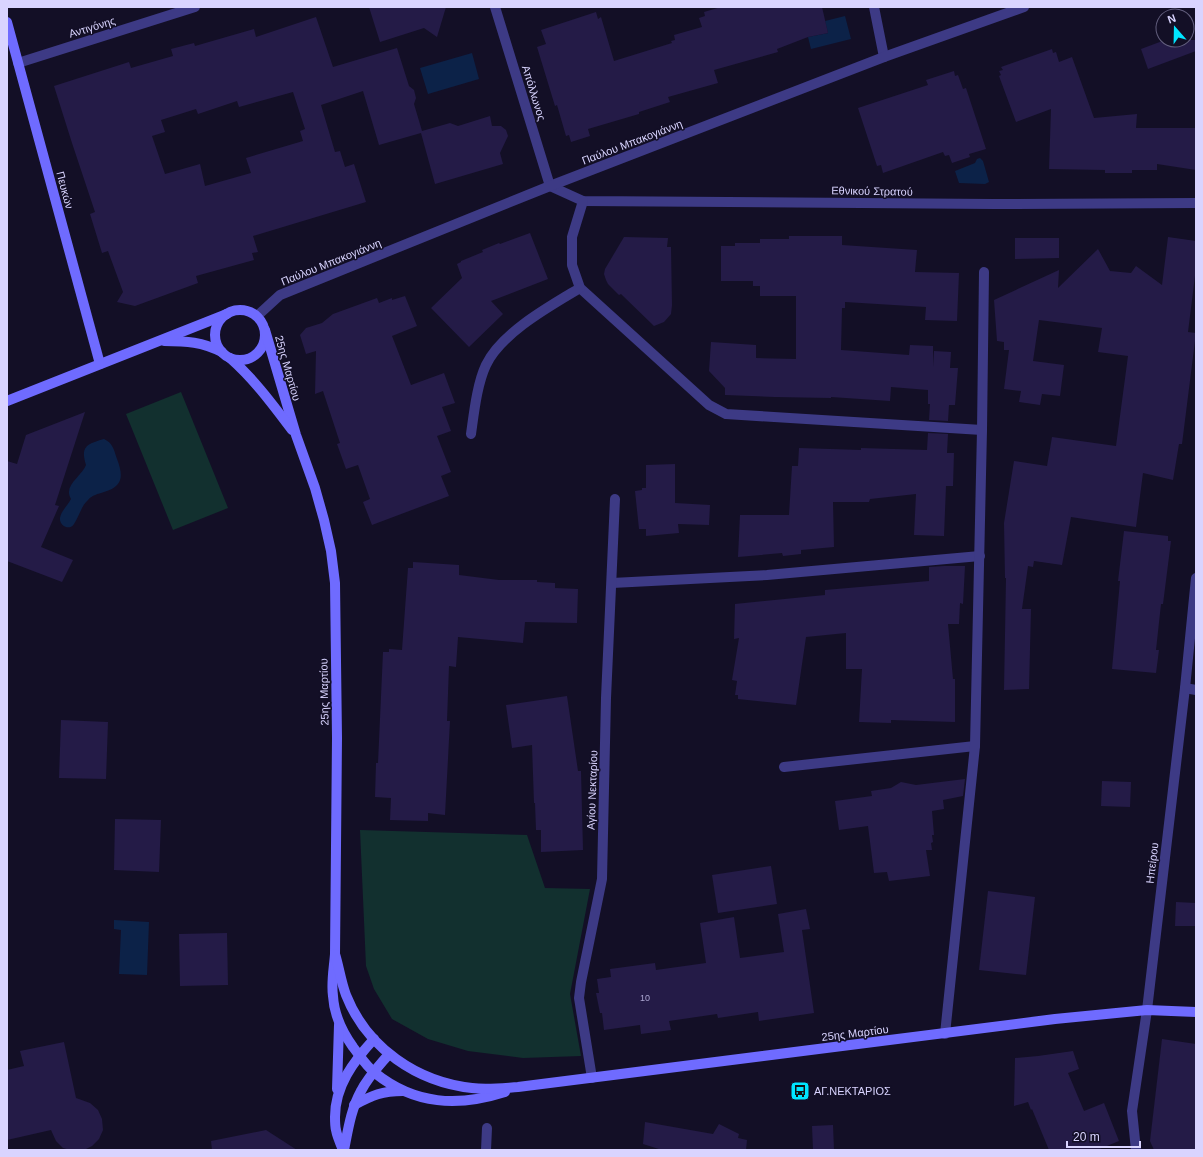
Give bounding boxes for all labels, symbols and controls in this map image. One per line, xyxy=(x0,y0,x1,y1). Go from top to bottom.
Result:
north arrow xyxy=(1155,8,1195,48)
text: N xyxy=(1166,12,1177,26)
street label: Αντιγόνης xyxy=(67,14,117,40)
street label: Απόλλωνος xyxy=(520,64,548,122)
street label: Παύλου Μπακογιάννη xyxy=(580,117,684,167)
street label: Πευκών xyxy=(54,170,76,211)
street label: Εθνικού Στρατού xyxy=(831,184,913,198)
street label: Παύλου Μπακογιάννη xyxy=(279,236,383,288)
street label: 25ης Μαρτίου xyxy=(273,334,303,402)
street label: 25ης Μαρτίου xyxy=(317,658,331,726)
street label: Αγίου Νεκταρίου xyxy=(585,750,599,830)
street label: Ηπείρου xyxy=(1144,842,1160,884)
house number: 10 xyxy=(640,993,650,1003)
street label: 25ης Μαρτίου xyxy=(821,1023,889,1043)
bus stop icon: ΑΓ.ΝΕΚΤΑΡΙΟΣ xyxy=(789,1080,811,1102)
place label: ΑΓ.ΝΕΚΤΑΡΙΟΣ xyxy=(814,1085,891,1097)
scale bar xyxy=(1067,1123,1140,1149)
text: 20 m xyxy=(1073,1130,1100,1144)

